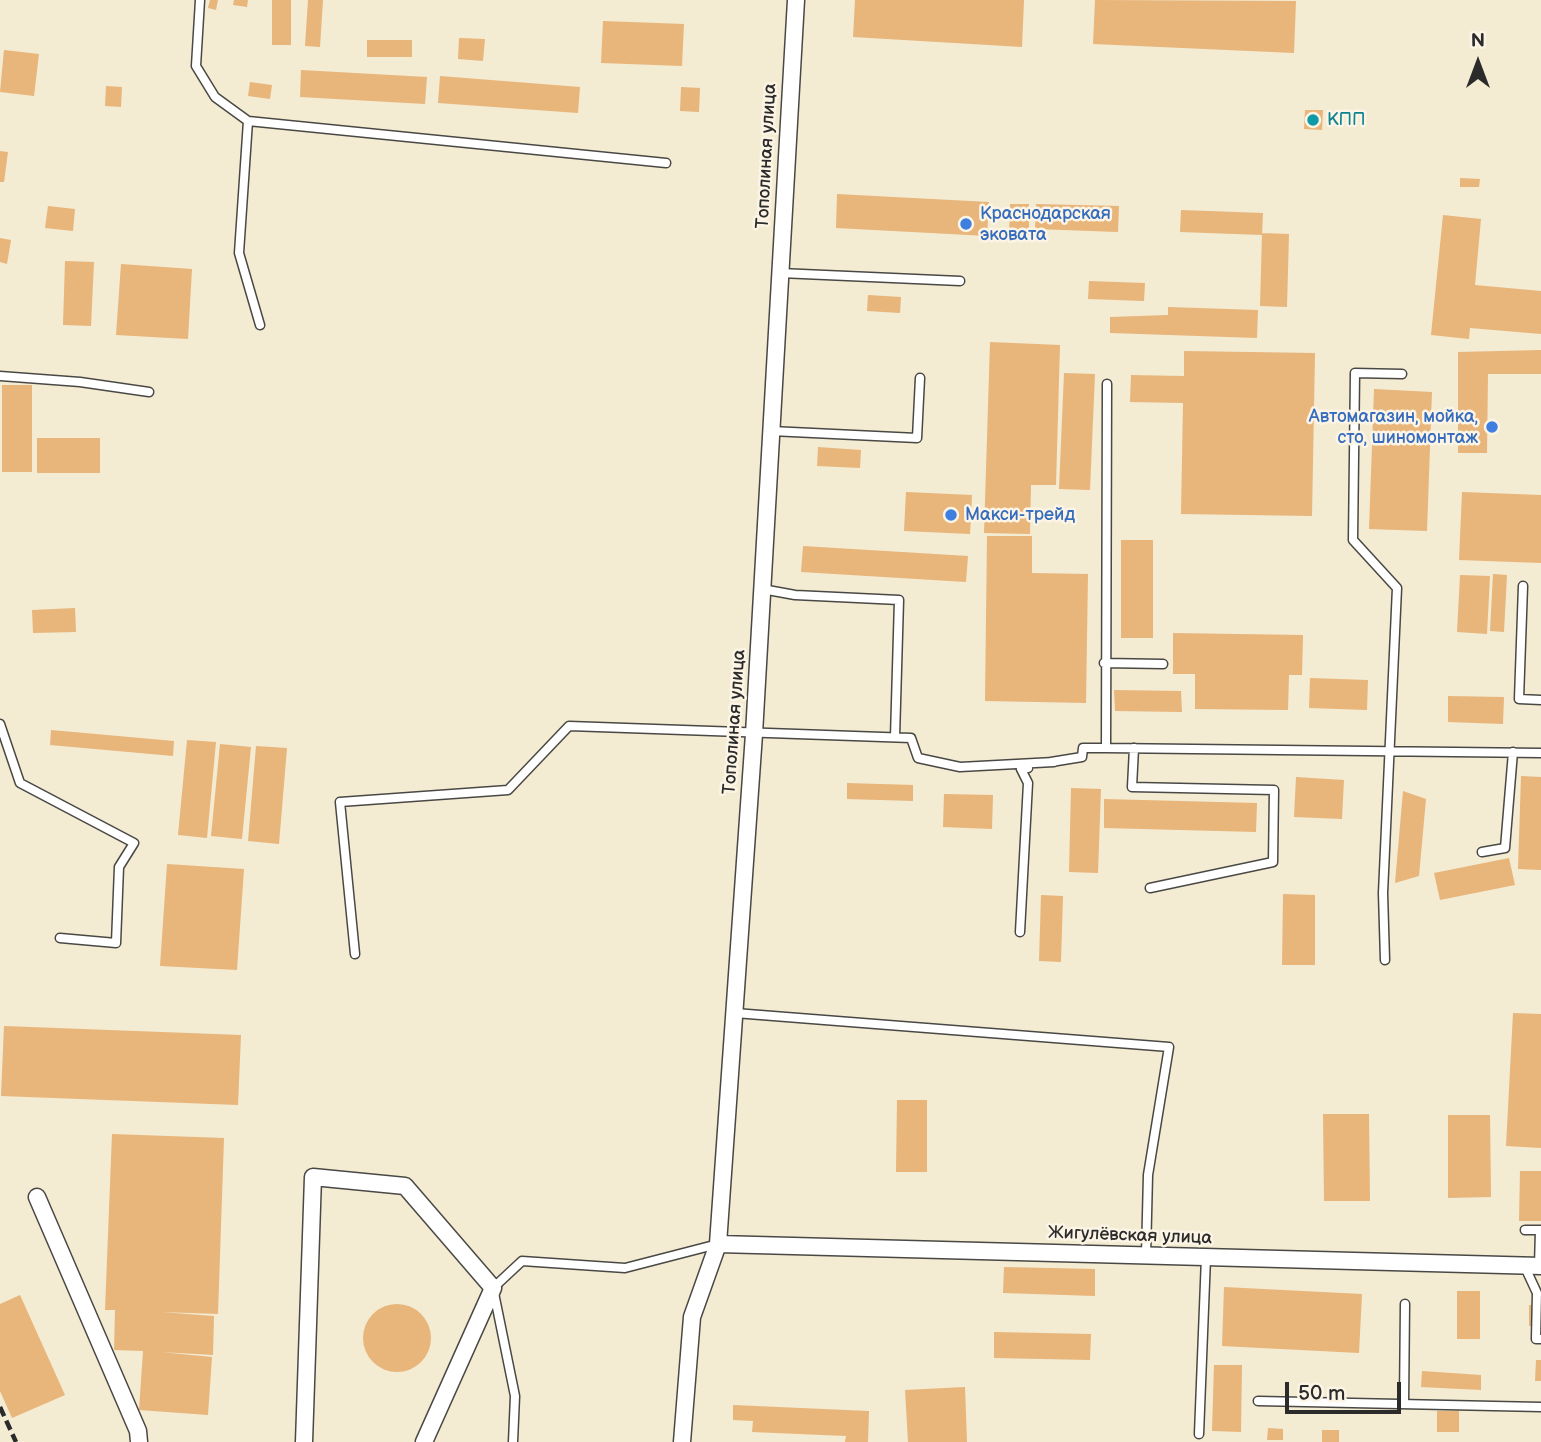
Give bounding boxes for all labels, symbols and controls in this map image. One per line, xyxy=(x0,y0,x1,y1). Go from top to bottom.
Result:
north arrow xyxy=(1443,28,1513,98)
text: N xyxy=(1471,30,1485,53)
street label: Тополиная улица xyxy=(752,83,782,229)
place label: КПП xyxy=(1327,109,1366,131)
marker: КПП xyxy=(1305,112,1321,128)
place label: Краснодарская эковата xyxy=(980,203,1111,246)
marker: Краснодарская эковата xyxy=(958,216,974,232)
place label: Автомагазин, мойка, сто, шиномонтаж xyxy=(1309,406,1478,448)
marker: Автомагазин, мойка, сто, шиномонтаж xyxy=(1484,419,1500,435)
place label: Макси-трейд xyxy=(965,504,1075,526)
marker: Макси-трейд xyxy=(943,507,959,523)
street label: Тополиная улица xyxy=(719,649,751,795)
street label: Жигулёвская улица xyxy=(1048,1222,1212,1250)
scale bar xyxy=(1289,1368,1404,1412)
text: 50 m xyxy=(1298,1381,1345,1406)

